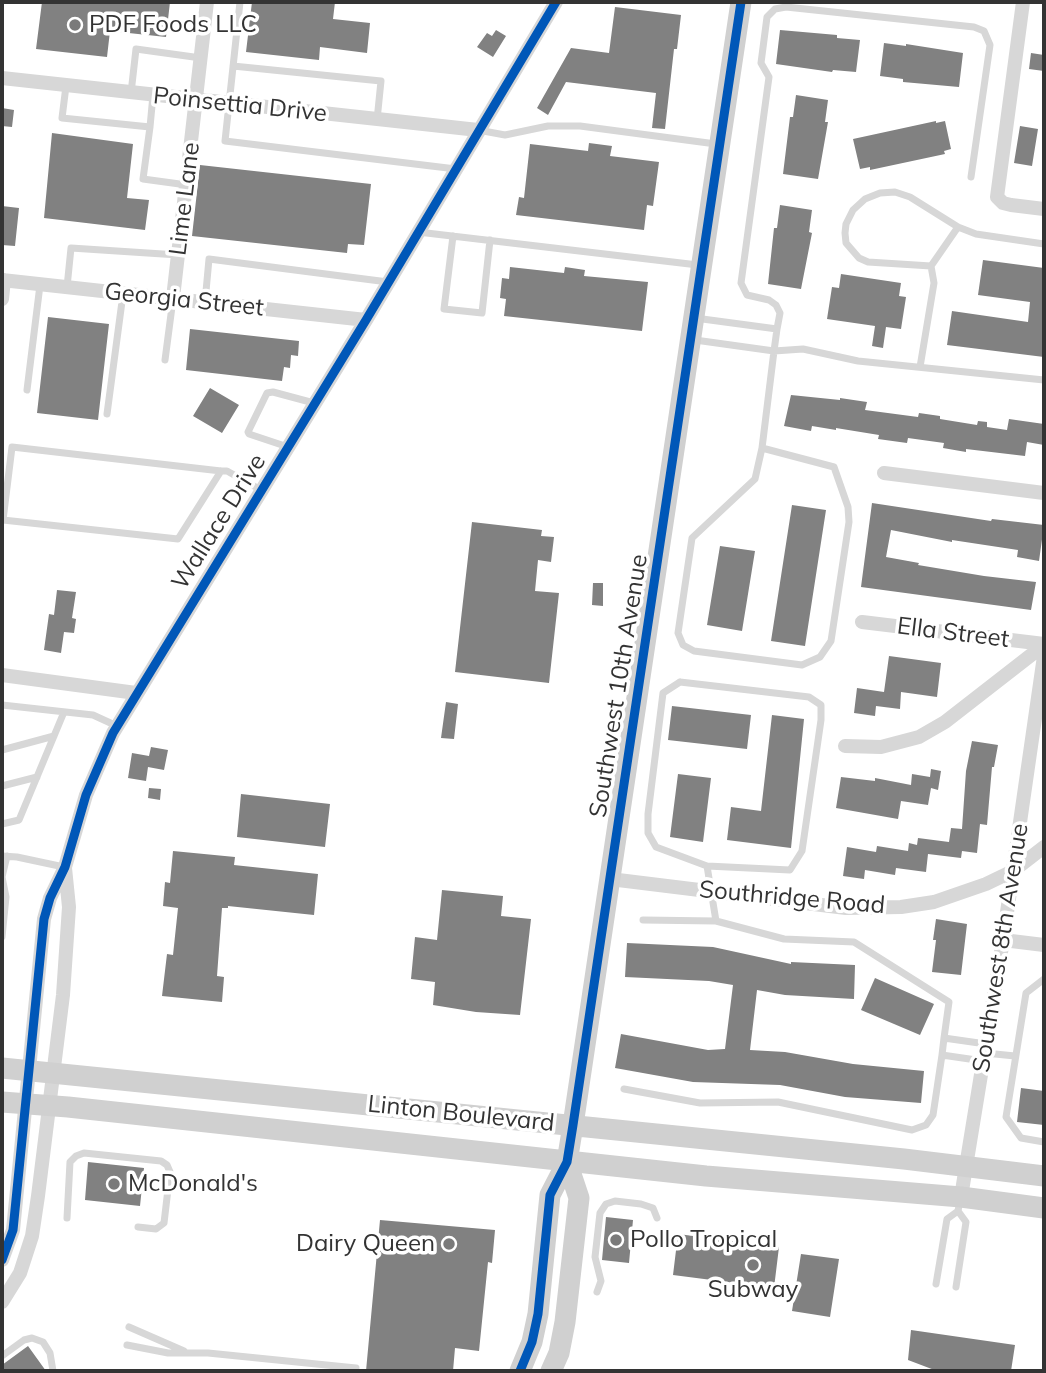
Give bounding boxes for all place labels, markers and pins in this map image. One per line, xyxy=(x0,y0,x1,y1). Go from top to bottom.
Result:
place label: PDF Foods LLC xyxy=(89,11,257,39)
marker: PDF Foods LLC xyxy=(67,17,83,33)
place label: McDonald's xyxy=(128,1170,258,1198)
marker: McDonald's xyxy=(106,1176,122,1192)
place label: Pollo Tropical xyxy=(630,1226,777,1254)
place label: Dairy Queen xyxy=(296,1230,435,1258)
marker: Pollo Tropical xyxy=(608,1232,624,1248)
marker: Dairy Queen xyxy=(441,1236,457,1252)
marker: Subway xyxy=(745,1257,761,1273)
place label: Subway xyxy=(708,1276,798,1304)

